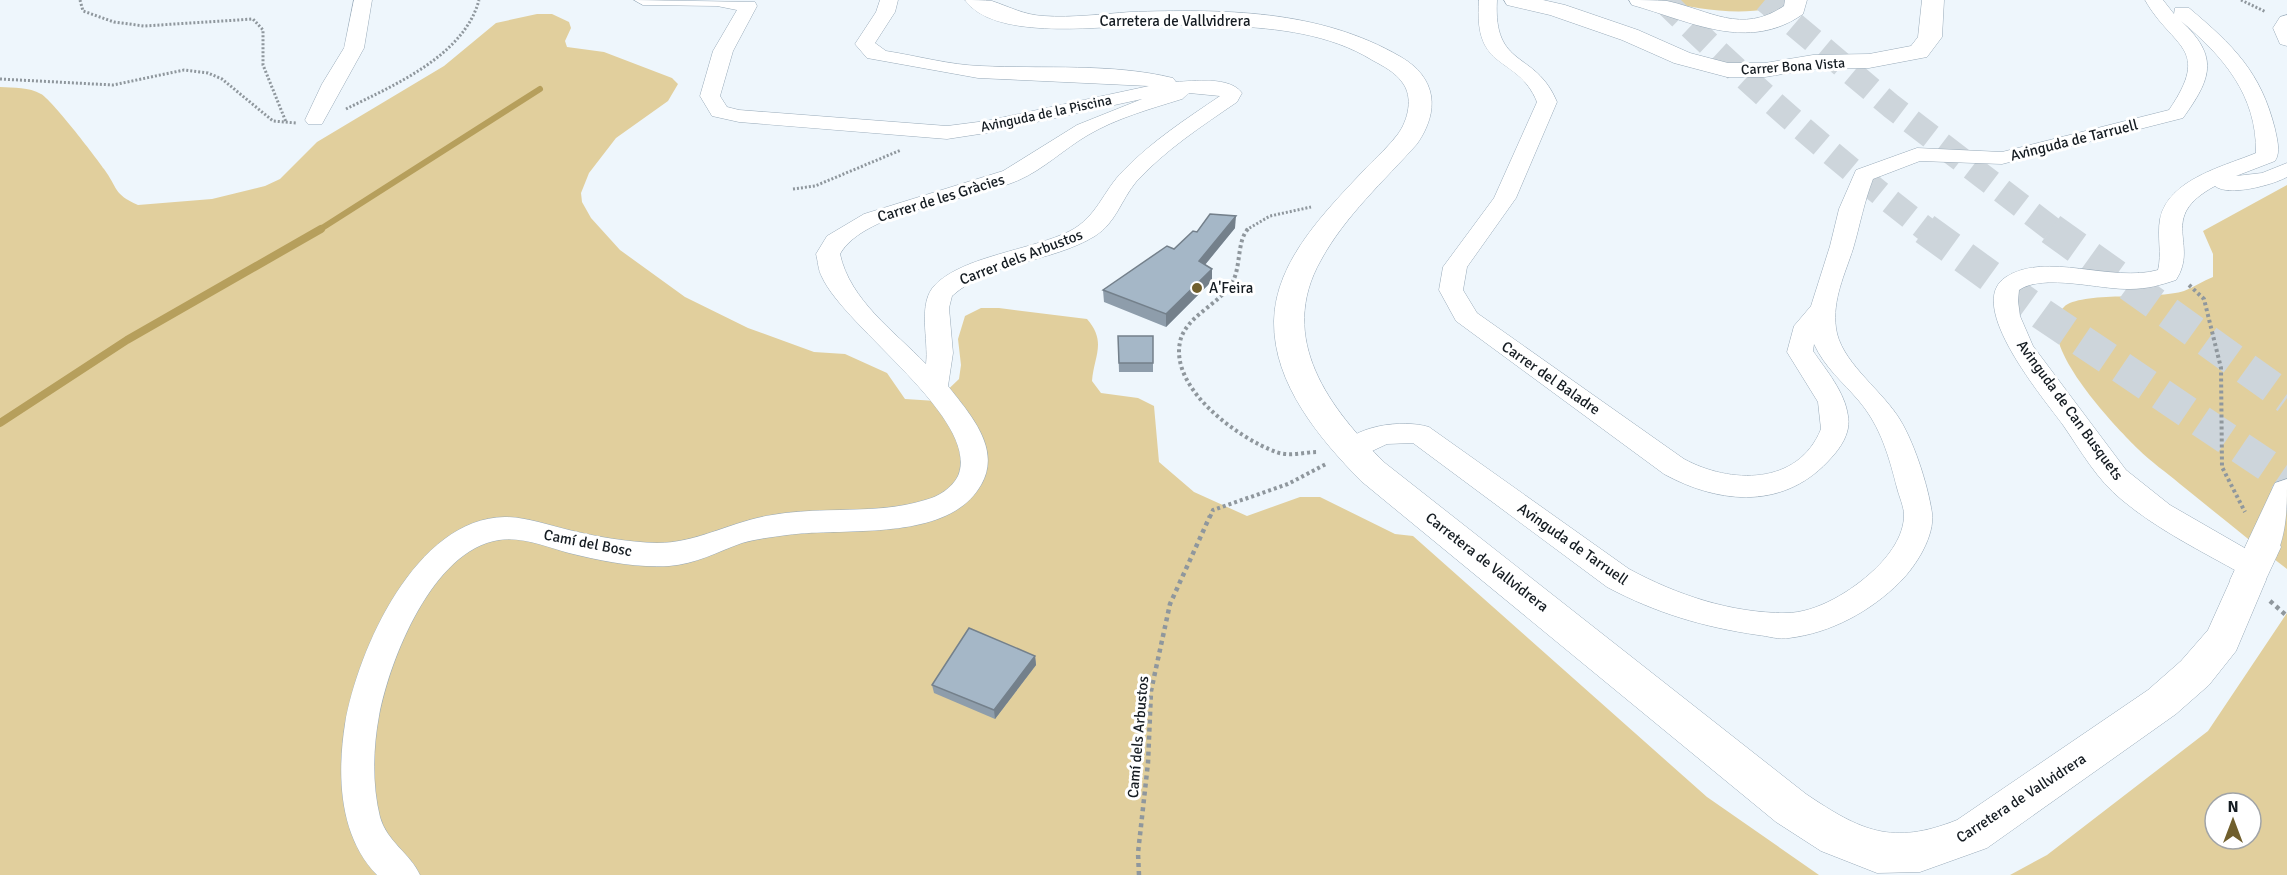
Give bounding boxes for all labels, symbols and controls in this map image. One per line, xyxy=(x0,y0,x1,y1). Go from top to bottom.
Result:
street label: Carretera de Vallvidrera xyxy=(1099,12,1251,30)
street label: Carrer Bona Vista xyxy=(1740,54,1846,79)
street label: Avinguda de la Piscina xyxy=(979,91,1113,136)
street label: Avinguda de Tarruell xyxy=(2008,115,2140,165)
street label: Carrer de les Gràcies xyxy=(875,170,1007,226)
street label: Carrer dels Arbustos xyxy=(957,225,1085,289)
place label: A'Feira xyxy=(1209,279,1253,297)
marker: A'Feira xyxy=(1190,281,1204,295)
street label: Avinguda de Can Busquets xyxy=(2013,336,2127,484)
street label: Carrer del Baladre xyxy=(1498,337,1604,419)
street label: Avinguda de Tarruell xyxy=(1514,499,1632,589)
street label: Carretera de Vallvidrera xyxy=(1422,508,1552,616)
street label: Camí del Bosc xyxy=(542,526,634,560)
street label: Camí dels Arbustos xyxy=(1124,675,1152,799)
street label: Carretera de Vallvidrera xyxy=(1953,749,2089,847)
north arrow xyxy=(2203,791,2263,851)
text: N xyxy=(2227,797,2239,817)

